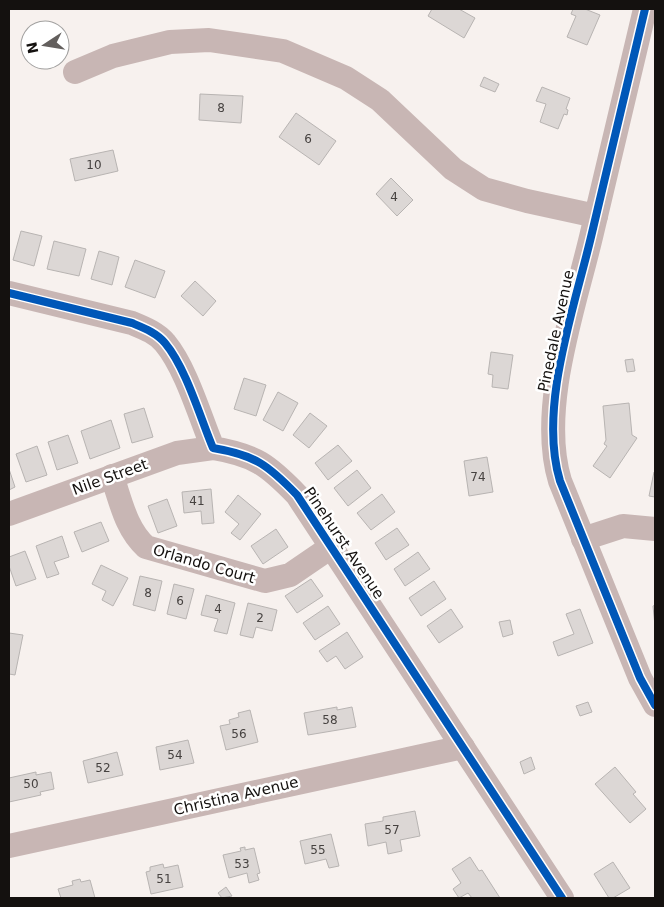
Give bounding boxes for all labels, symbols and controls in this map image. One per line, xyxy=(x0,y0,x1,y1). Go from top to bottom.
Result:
north arrow xyxy=(20,20,70,70)
text: N xyxy=(23,40,41,55)
house number: 8 xyxy=(217,101,225,115)
house number: 6 xyxy=(304,132,312,146)
house number: 10 xyxy=(86,158,102,172)
house number: 4 xyxy=(390,190,398,204)
street label: Pinedale Avenue xyxy=(534,268,578,394)
street label: Nile Street xyxy=(70,455,150,499)
house number: 74 xyxy=(470,470,486,484)
street label: Pinehurst Avenue xyxy=(300,484,388,602)
house number: 41 xyxy=(189,494,205,508)
street label: Orlando Court xyxy=(151,541,257,587)
house number: 8 xyxy=(144,586,152,600)
house number: 6 xyxy=(176,594,184,608)
house number: 4 xyxy=(214,602,222,616)
house number: 2 xyxy=(256,611,264,625)
house number: 58 xyxy=(322,713,338,727)
house number: 56 xyxy=(231,727,247,741)
house number: 54 xyxy=(167,748,183,762)
house number: 52 xyxy=(95,761,111,775)
street label: Christina Avenue xyxy=(172,773,300,819)
house number: 50 xyxy=(23,777,39,791)
house number: 57 xyxy=(384,823,400,837)
house number: 55 xyxy=(310,843,326,857)
house number: 53 xyxy=(234,857,250,871)
house number: 51 xyxy=(156,872,172,886)

